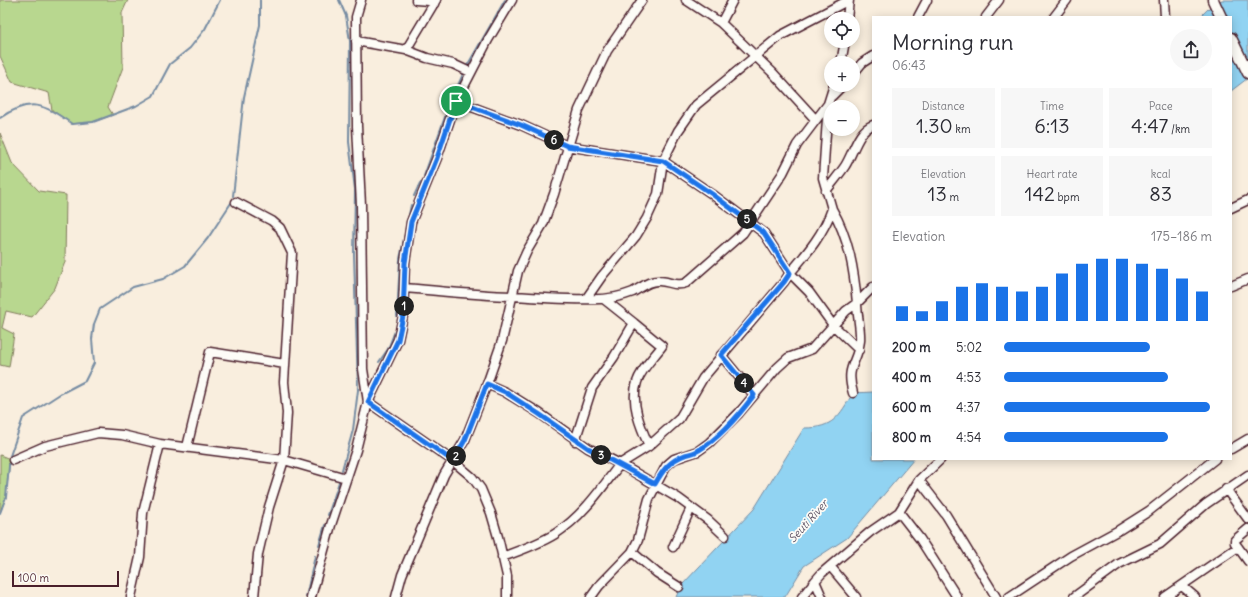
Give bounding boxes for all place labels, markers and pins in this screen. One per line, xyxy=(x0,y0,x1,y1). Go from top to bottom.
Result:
pin xyxy=(439,84,473,118)
pin: 6 xyxy=(544,130,564,150)
pin: 5 xyxy=(737,209,757,229)
pin: 1 xyxy=(394,296,414,316)
pin: 4 xyxy=(734,373,754,393)
pin: 3 xyxy=(591,445,611,465)
pin: 2 xyxy=(446,446,466,466)

